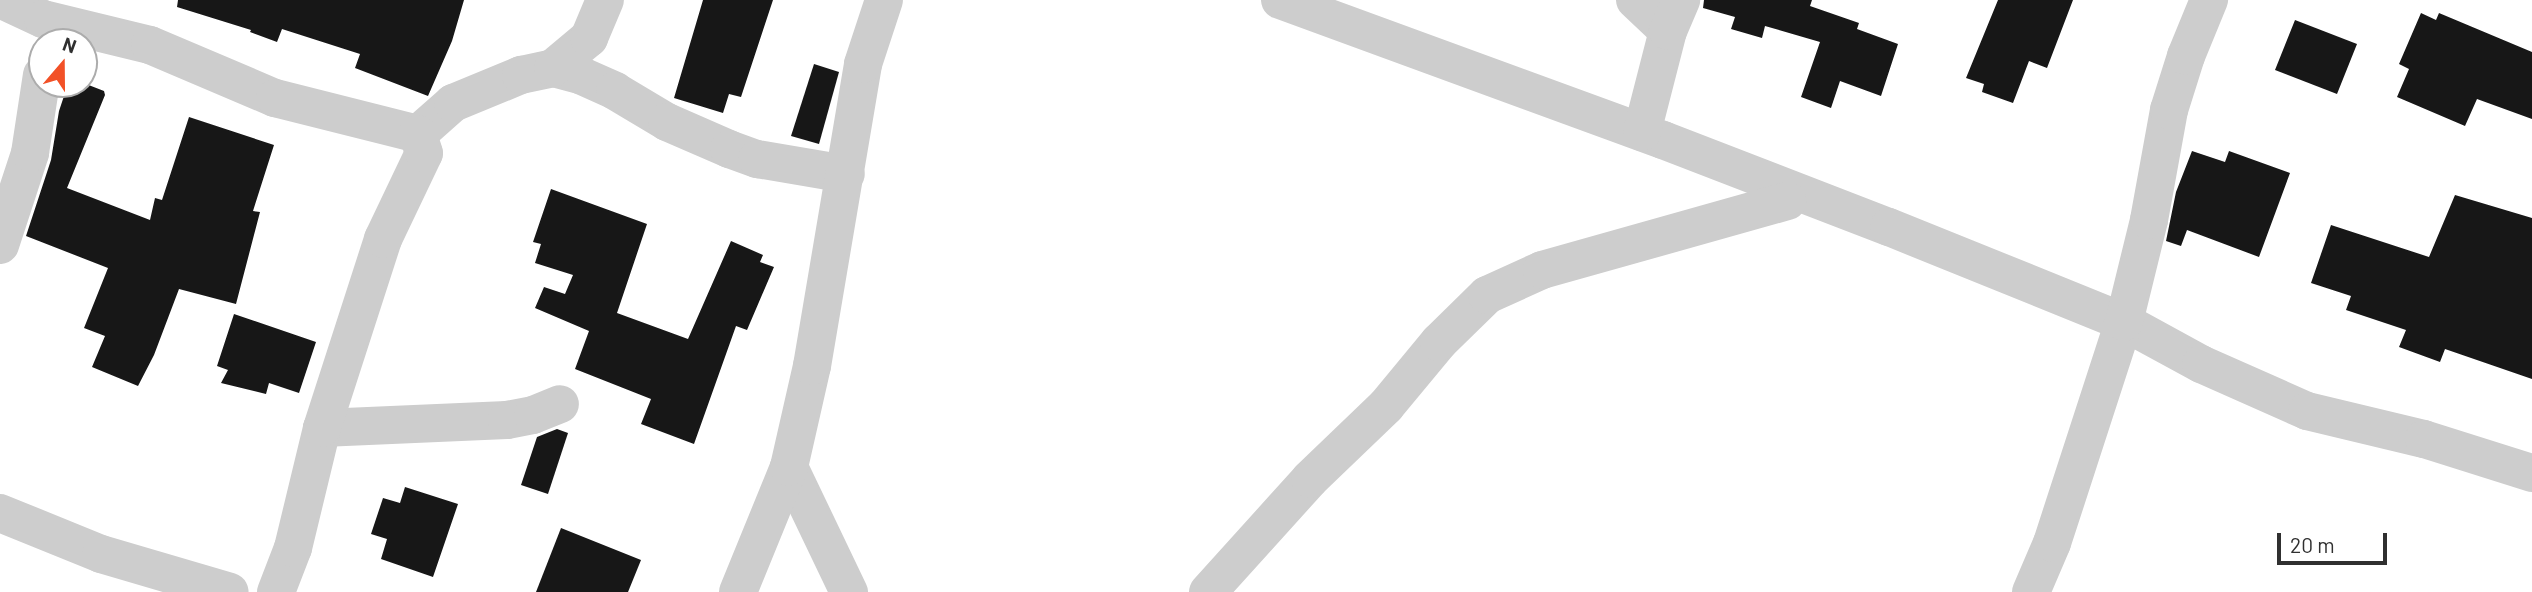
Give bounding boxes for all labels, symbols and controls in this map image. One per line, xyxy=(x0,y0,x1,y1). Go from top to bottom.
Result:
north arrow xyxy=(28,28,98,98)
text: N xyxy=(60,32,80,58)
scale bar xyxy=(2280,518,2390,562)
text: 20 m xyxy=(2290,532,2335,557)

